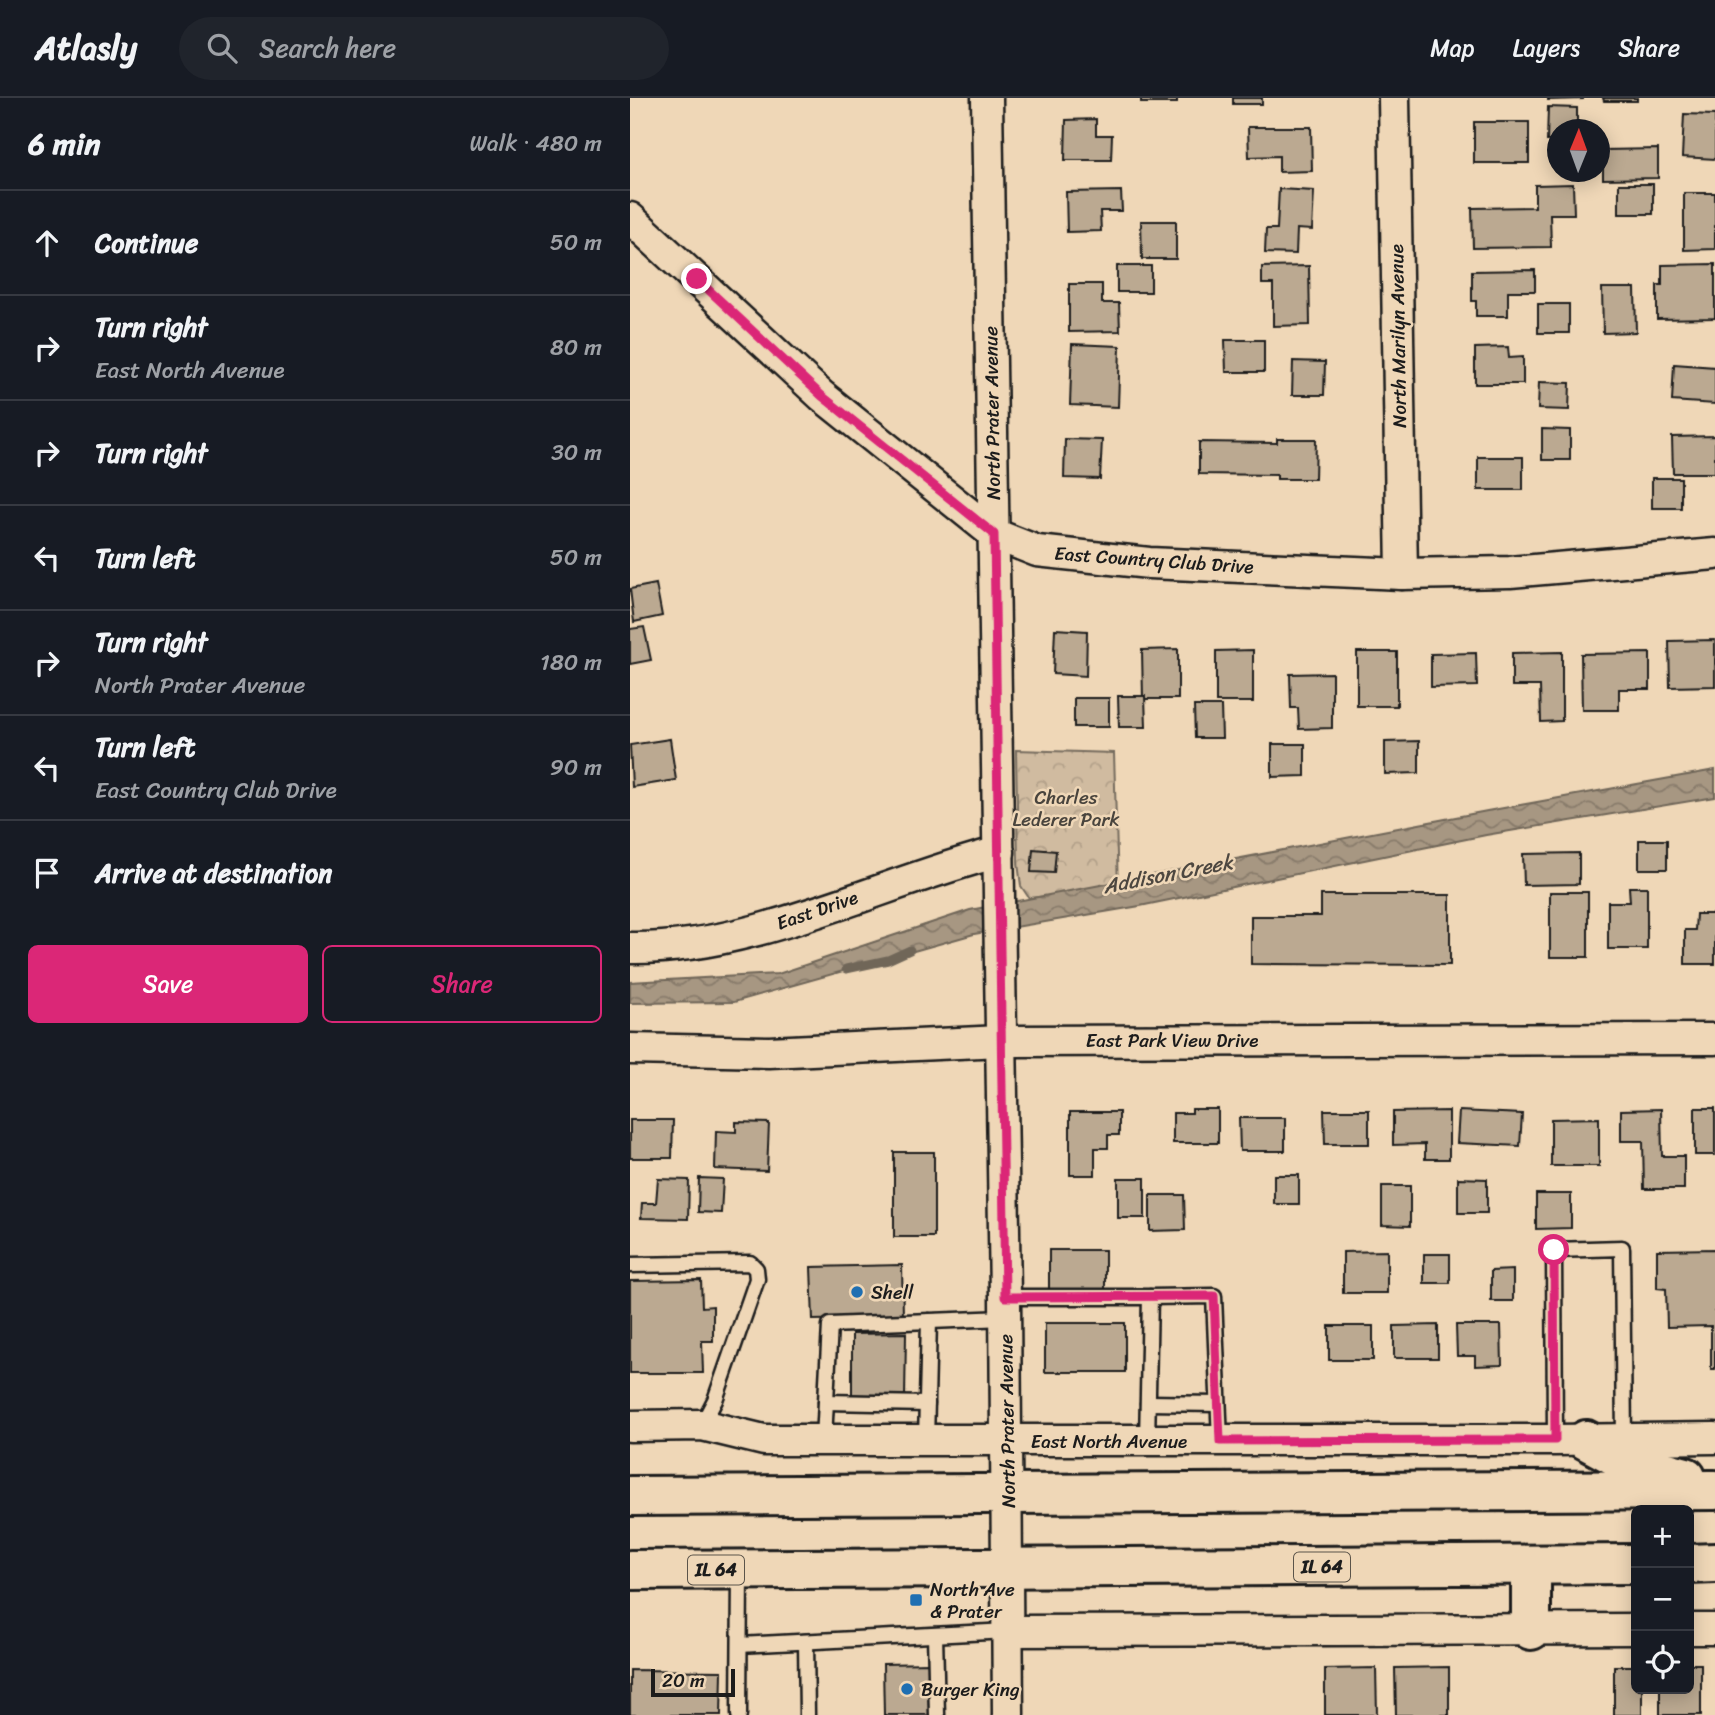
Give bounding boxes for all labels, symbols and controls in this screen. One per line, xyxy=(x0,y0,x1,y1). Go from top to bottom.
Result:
search box xyxy=(179,17,669,80)
text: Atlasly xyxy=(35,19,137,77)
text: Search here xyxy=(259,25,396,71)
text: Map xyxy=(1430,27,1475,69)
text: Layers xyxy=(1513,27,1580,69)
text: Share xyxy=(1618,27,1680,69)
icon: search xyxy=(203,29,241,67)
text: 6 min xyxy=(28,117,100,171)
north arrow xyxy=(1547,119,1610,182)
text: Walk · 480 m xyxy=(469,123,602,164)
text: Continue xyxy=(95,220,198,266)
text: 50 m xyxy=(550,222,602,263)
icon: ahead xyxy=(28,224,66,262)
street label: North Marilyn Avenue xyxy=(1380,244,1416,428)
route end xyxy=(681,263,712,294)
text: Turn right xyxy=(95,304,208,350)
street label: North Prater Avenue xyxy=(974,326,1010,500)
text: 80 m xyxy=(550,327,602,368)
icon: right xyxy=(28,329,66,367)
text: East North Avenue xyxy=(95,350,284,391)
text: Turn right xyxy=(95,430,208,476)
text: 30 m xyxy=(551,432,602,473)
icon: right xyxy=(28,434,66,472)
text: Turn left xyxy=(95,535,195,581)
text: 50 m xyxy=(550,537,602,578)
street label: East Country Club Drive xyxy=(1053,537,1255,583)
icon: left xyxy=(28,539,66,577)
text: Turn right xyxy=(95,619,208,665)
text: 180 m xyxy=(540,642,602,683)
icon: right xyxy=(28,644,66,682)
text: North Prater Avenue xyxy=(95,665,305,706)
text: Turn left xyxy=(95,724,195,770)
text: 90 m xyxy=(550,747,602,788)
icon: left xyxy=(28,749,66,787)
text: East Country Club Drive xyxy=(95,770,337,811)
park label: Charles Lederer Park xyxy=(1013,781,1119,836)
water label: Addison Creek xyxy=(1099,842,1238,905)
text: Arrive at destination xyxy=(95,850,332,896)
icon: arrive xyxy=(28,854,66,892)
street label: East Drive xyxy=(772,881,862,939)
button: Save xyxy=(28,945,308,1023)
button: Share xyxy=(322,945,602,1023)
street label: East Park View Drive xyxy=(1086,1024,1258,1057)
route start xyxy=(1538,1234,1569,1265)
place label: Shell xyxy=(871,1276,914,1309)
marker: Shell xyxy=(849,1284,865,1300)
street label: North Prater Avenue xyxy=(989,1334,1025,1508)
street label: East North Avenue xyxy=(1031,1425,1187,1458)
map controls xyxy=(1631,1505,1694,1694)
button: + xyxy=(1631,1505,1694,1568)
road number: IL 64 xyxy=(1294,1552,1350,1582)
road number: IL 64 xyxy=(688,1555,744,1584)
button: − xyxy=(1631,1568,1694,1631)
place label: North Ave & Prater xyxy=(930,1573,1015,1628)
marker: North Ave & Prater xyxy=(908,1592,924,1608)
button: locate xyxy=(1631,1631,1694,1694)
text: 20 m xyxy=(662,1664,705,1697)
scale bar xyxy=(651,1666,735,1698)
place label: Burger King xyxy=(921,1673,1020,1706)
marker: Burger King xyxy=(899,1681,915,1697)

